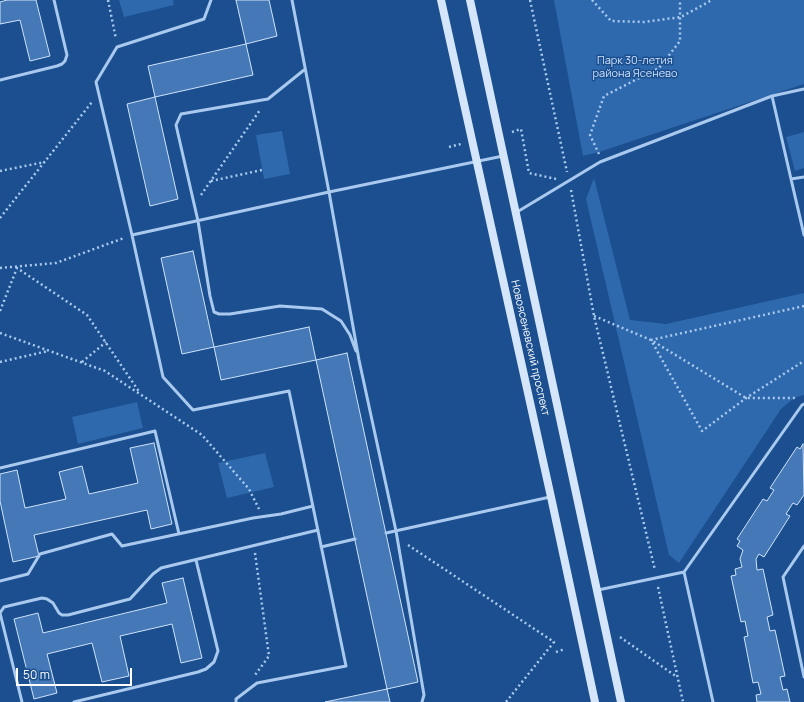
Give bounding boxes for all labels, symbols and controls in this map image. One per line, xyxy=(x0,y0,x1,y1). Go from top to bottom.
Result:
park label: Парк 30-летия района Ясенево xyxy=(593,54,677,80)
street label: Новоясеневский проспект xyxy=(508,279,552,417)
scale bar xyxy=(18,660,134,686)
text: 50 m xyxy=(23,666,50,683)

